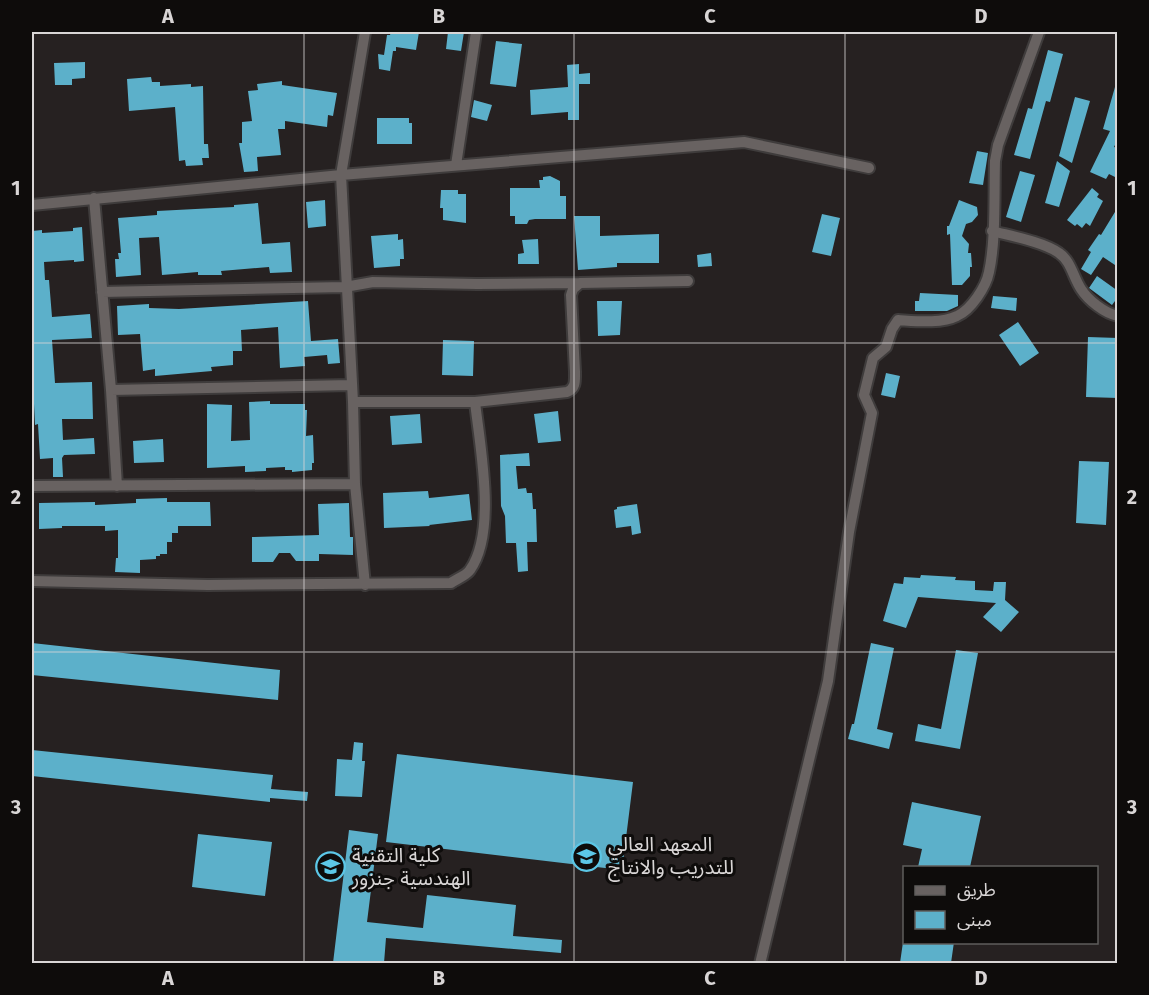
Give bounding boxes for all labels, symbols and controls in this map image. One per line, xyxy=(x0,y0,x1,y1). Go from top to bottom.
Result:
text: A xyxy=(161,4,175,28)
text: B xyxy=(433,4,445,28)
text: C xyxy=(704,4,716,28)
text: D xyxy=(974,4,988,28)
text: 1 xyxy=(11,176,21,200)
text: 1 xyxy=(1127,176,1137,200)
text: 2 xyxy=(11,485,21,509)
text: 2 xyxy=(1127,485,1137,509)
text: 3 xyxy=(10,795,21,819)
text: 3 xyxy=(1126,795,1137,819)
place label: المعهد العالي للتدريب والانتاج xyxy=(608,832,734,882)
school or university icon: المعهد العالي للتدريب والانتاج xyxy=(571,840,603,872)
place label: كلية التقنية الهندسية جنزور xyxy=(351,843,471,890)
school or university icon: كلية التقنية الهندسية جنزور xyxy=(315,850,347,882)
legend xyxy=(903,866,1098,944)
text: طريق xyxy=(957,879,996,901)
text: مبنى xyxy=(957,909,992,931)
text: A xyxy=(161,966,175,990)
text: B xyxy=(433,966,445,990)
text: C xyxy=(704,966,716,990)
text: D xyxy=(974,966,988,990)

